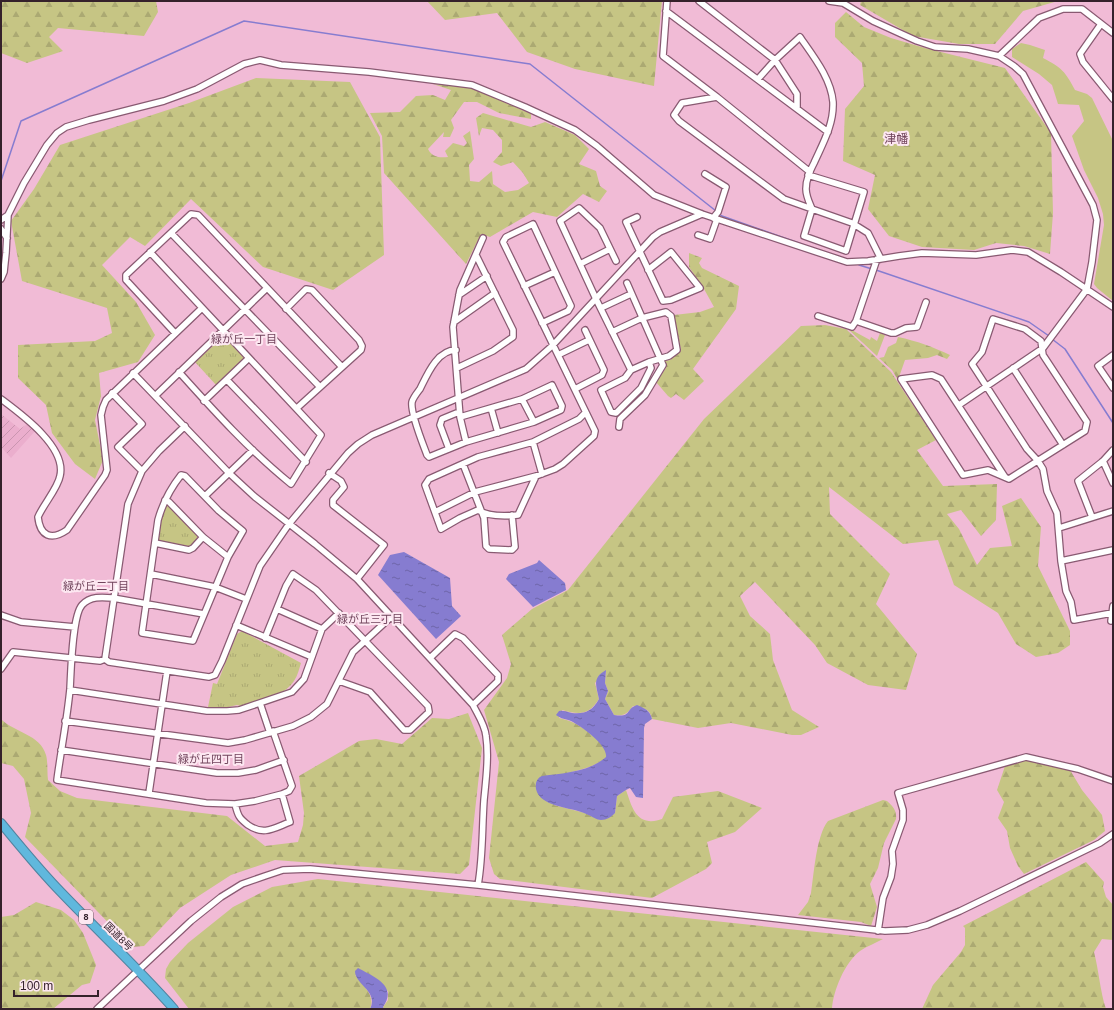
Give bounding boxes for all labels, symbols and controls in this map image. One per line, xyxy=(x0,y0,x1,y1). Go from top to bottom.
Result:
district label: 津幡 xyxy=(884,132,908,146)
district label: 緑が丘一丁目 xyxy=(211,333,277,345)
district label: 緑が丘二丁目 xyxy=(63,580,129,592)
district label: 緑が丘三丁目 xyxy=(337,613,403,625)
district label: 緑が丘四丁目 xyxy=(178,753,244,765)
road number: 8 xyxy=(79,910,93,924)
street label: 国道8号 xyxy=(102,920,135,953)
scale bar xyxy=(14,972,98,998)
text: 100 m xyxy=(20,979,53,993)

